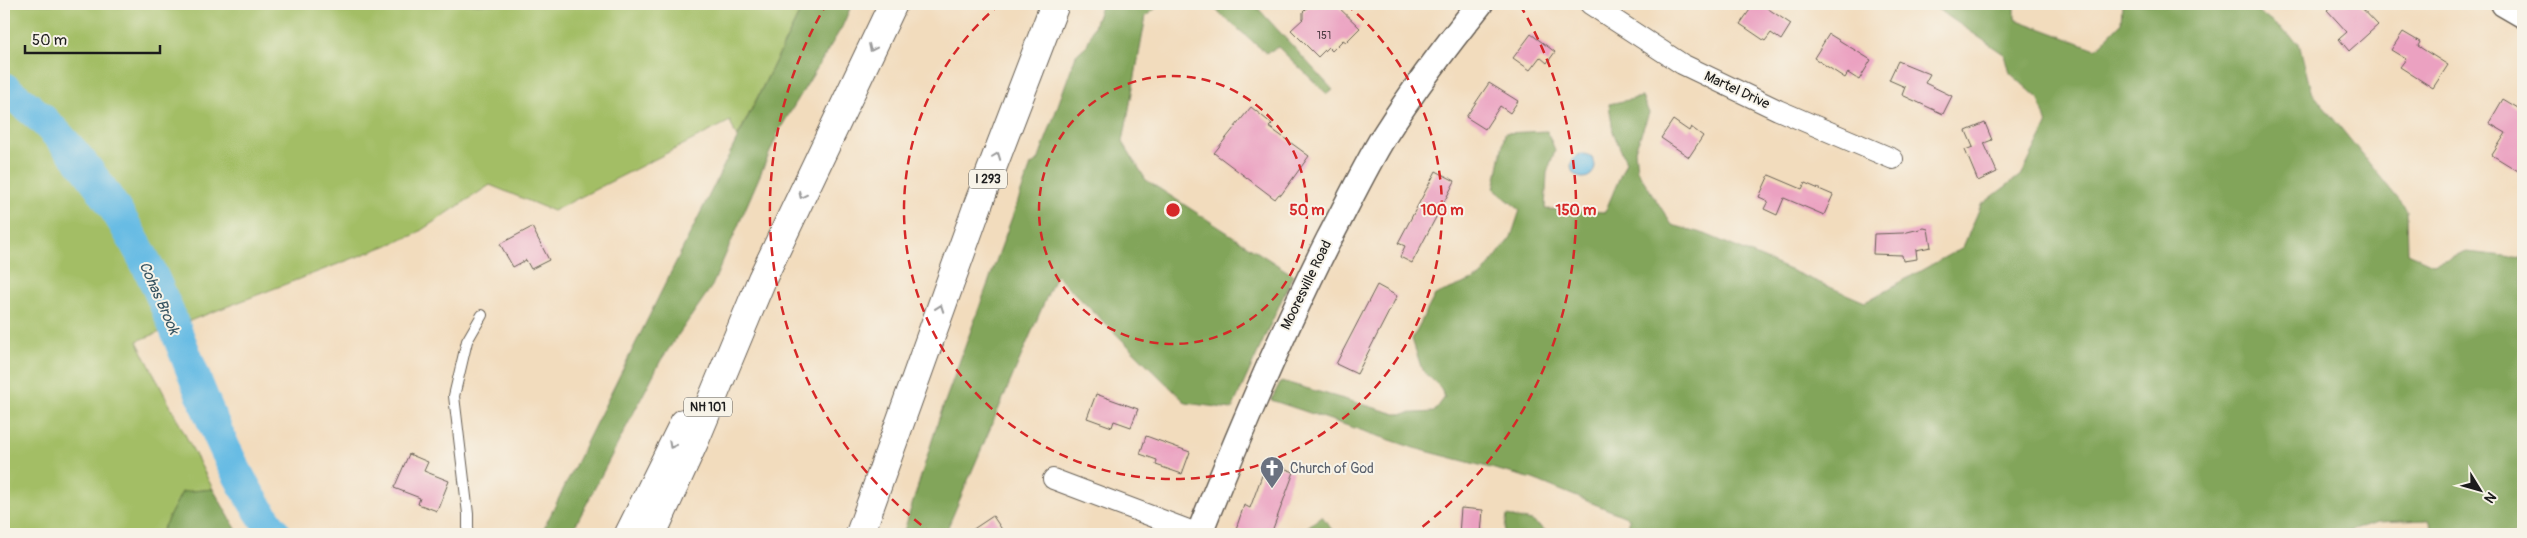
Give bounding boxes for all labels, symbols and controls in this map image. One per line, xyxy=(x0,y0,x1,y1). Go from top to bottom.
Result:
scale bar xyxy=(25,22,160,54)
house number: 151 xyxy=(1317,29,1331,42)
text: 50 m xyxy=(32,31,67,50)
one-way arrow xyxy=(867,43,878,52)
street label: Martel Drive xyxy=(1702,67,1773,113)
one-way arrow xyxy=(991,152,1001,161)
road number: I 293 xyxy=(969,170,1007,188)
one-way arrow xyxy=(798,190,808,199)
centre of rings xyxy=(1164,201,1182,219)
text: 50 m xyxy=(1290,201,1324,220)
text: 100 m xyxy=(1421,201,1463,220)
text: 150 m xyxy=(1556,201,1596,220)
street label: Mooresville Road xyxy=(1277,237,1335,332)
water label: Cohas Brook xyxy=(135,259,184,339)
one-way arrow xyxy=(934,305,944,313)
road number: NH 101 xyxy=(684,398,732,417)
one-way arrow xyxy=(668,440,678,449)
church icon: Church of God xyxy=(1259,455,1285,489)
place label: Church of God xyxy=(1290,460,1374,477)
north arrow xyxy=(2454,466,2504,516)
text: N xyxy=(2480,489,2500,506)

